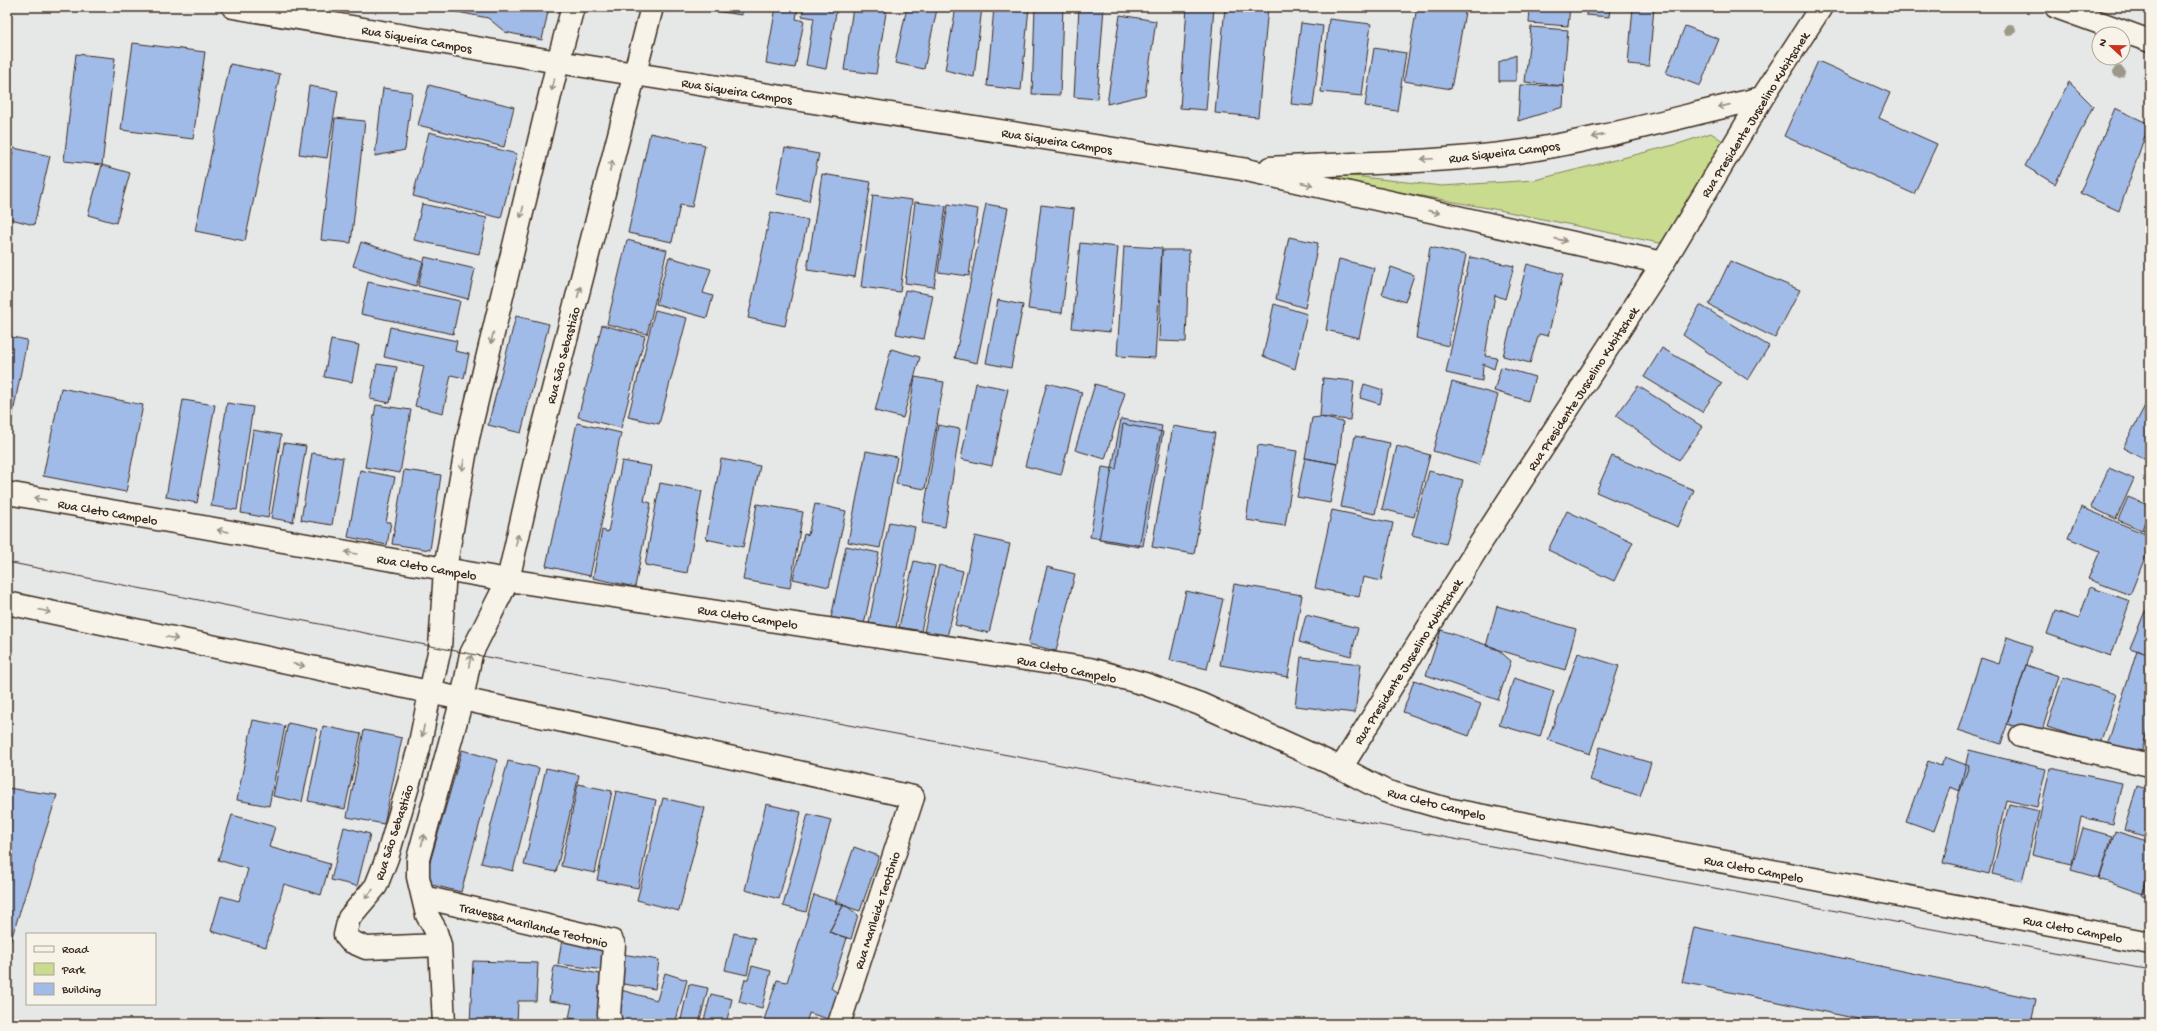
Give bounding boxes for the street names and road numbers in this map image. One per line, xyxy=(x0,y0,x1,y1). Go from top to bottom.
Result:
street label: Rua Siqueira Campos xyxy=(360,23,474,58)
street label: Rua Presidente Juscelino Kubitschek xyxy=(1699,29,1814,201)
street label: Rua Siqueira Campos xyxy=(680,76,794,109)
street label: Rua Siqueira Campos xyxy=(1000,126,1114,159)
street label: Rua Siqueira Campos xyxy=(1448,139,1562,168)
street label: Rua Presidente Juscelino Kubitschek xyxy=(1525,304,1643,474)
street label: Rua São Sebastião xyxy=(544,305,585,406)
street label: Rua Cleto Campelo xyxy=(56,497,159,530)
street label: Rua Cleto Campelo xyxy=(375,552,478,585)
street label: Rua Presidente Juscelino Kubitschek xyxy=(1352,576,1467,748)
street label: Rua Cleto Campelo xyxy=(696,603,799,634)
street label: Rua Cleto Campelo xyxy=(1015,653,1118,688)
street label: Rua São Sebastião xyxy=(373,783,418,883)
street label: Rua Cleto Campelo xyxy=(1385,786,1488,825)
street label: Rua Marileide Teotônio xyxy=(852,850,905,972)
street label: Rua Cleto Campelo xyxy=(1702,853,1805,888)
street label: Travessa Marilande Teotonio xyxy=(457,900,610,952)
street label: Rua Cleto Campelo xyxy=(2021,913,2124,948)

